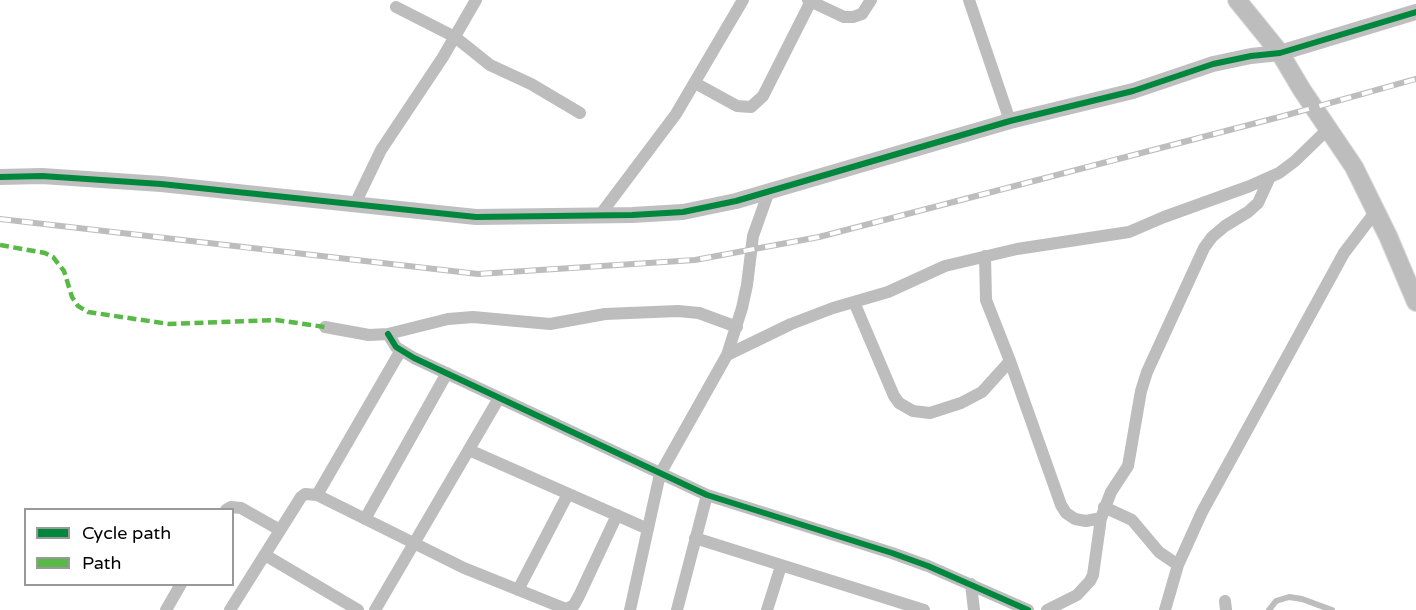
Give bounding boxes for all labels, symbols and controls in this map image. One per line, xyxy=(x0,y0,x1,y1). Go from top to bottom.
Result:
legend xyxy=(24,508,234,586)
text: Cycle path xyxy=(82,522,171,544)
text: Path xyxy=(82,552,121,574)

